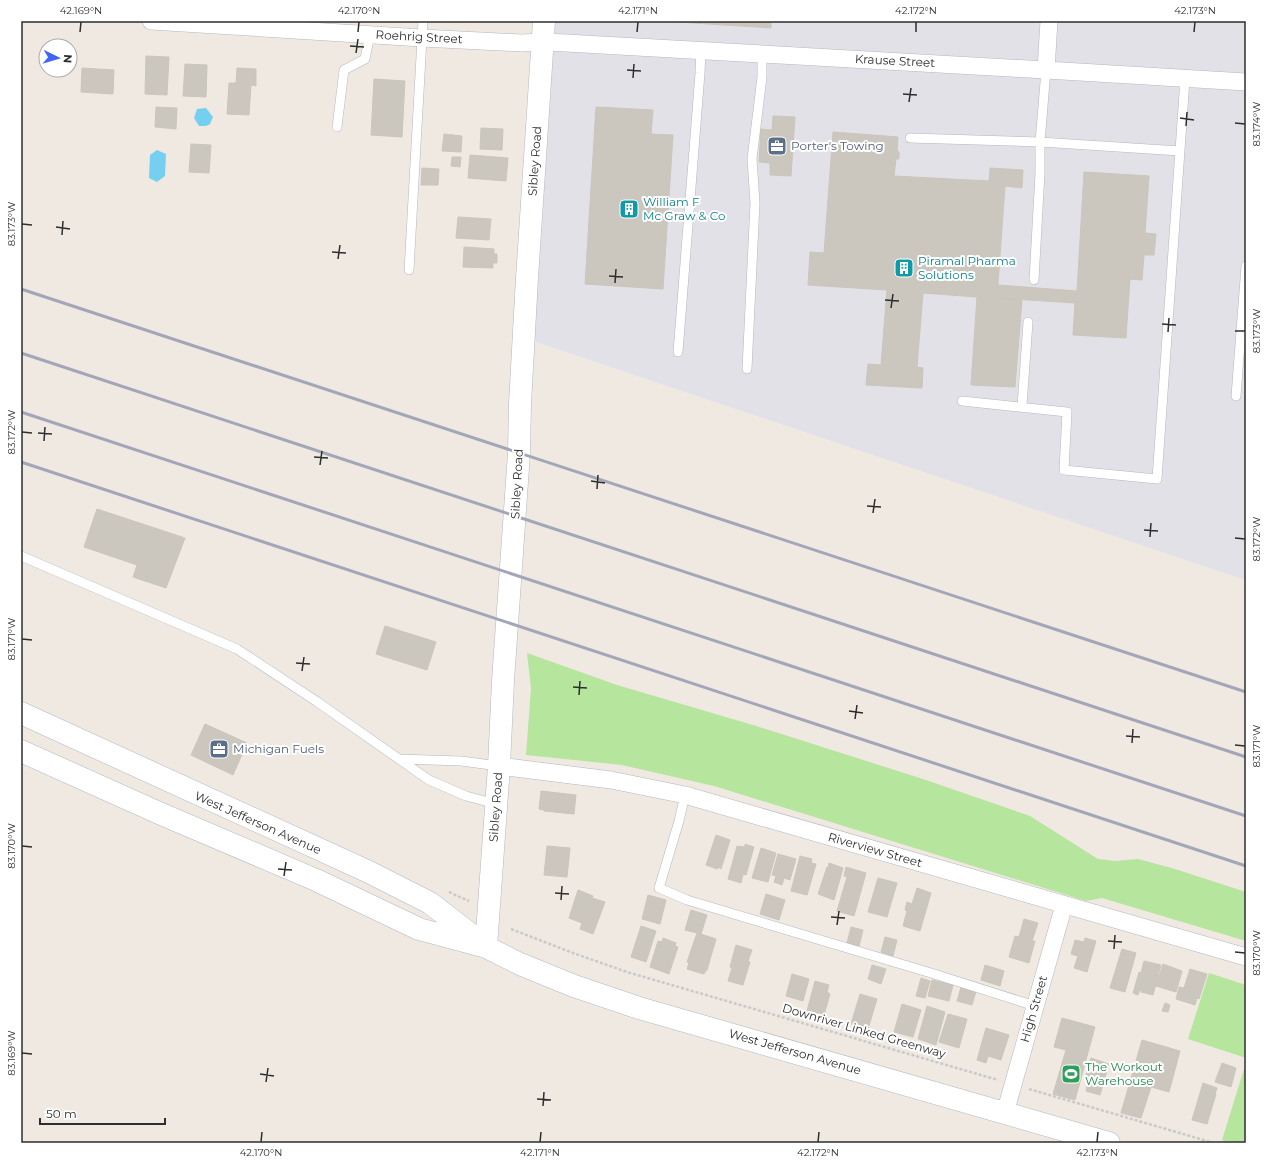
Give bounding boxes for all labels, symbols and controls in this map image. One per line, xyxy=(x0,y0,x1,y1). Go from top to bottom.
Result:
text: 42.169°N xyxy=(60,4,102,17)
text: 42.170°N xyxy=(338,4,380,17)
text: 42.171°N xyxy=(618,4,658,17)
text: 42.172°N xyxy=(895,4,937,17)
text: 42.173°N xyxy=(1174,4,1216,17)
street label: Roehrig Street xyxy=(375,27,463,46)
north arrow xyxy=(38,38,78,78)
street label: Krause Street xyxy=(854,51,936,70)
text: N xyxy=(61,54,75,64)
text: 83.174°W xyxy=(1250,102,1263,146)
street label: Sibley Road xyxy=(525,125,544,196)
office icon: Porter's Towing xyxy=(766,135,788,157)
place label: Porter's Towing xyxy=(791,138,884,153)
place label: William F Mc Graw & Co xyxy=(643,194,726,223)
building icon: William F Mc Graw & Co xyxy=(618,198,640,220)
text: 83.173°W xyxy=(5,202,18,246)
place label: Piramal Pharma Solutions xyxy=(918,253,1016,282)
building icon: Piramal Pharma Solutions xyxy=(893,257,915,279)
text: 83.173°W xyxy=(1250,309,1263,353)
text: 83.172°W xyxy=(5,410,18,454)
street label: Sibley Road xyxy=(507,449,526,519)
text: 83.172°W xyxy=(1250,517,1263,561)
text: 83.171°W xyxy=(5,618,18,660)
text: 83.171°W xyxy=(1250,725,1263,767)
office icon: Michigan Fuels xyxy=(208,738,230,760)
place label: Michigan Fuels xyxy=(233,741,324,756)
street label: Sibley Road xyxy=(486,771,505,842)
street label: West Jefferson Avenue xyxy=(193,788,324,857)
text: 83.170°W xyxy=(5,823,18,869)
street label: Riverview Street xyxy=(826,829,924,870)
text: 83.170°W xyxy=(1250,930,1263,976)
street label: High Street xyxy=(1017,974,1050,1044)
street label: Downriver Linked Greenway xyxy=(781,1000,948,1061)
street label: West Jefferson Avenue xyxy=(727,1025,863,1078)
text: 83.169°W xyxy=(5,1030,18,1076)
place label: The Workout Warehouse xyxy=(1085,1059,1163,1088)
sports icon: The Workout Warehouse xyxy=(1060,1063,1082,1085)
scale bar xyxy=(40,1100,165,1126)
text: 50 m xyxy=(46,1106,77,1121)
text: 42.170°N xyxy=(240,1146,282,1159)
text: 42.171°N xyxy=(520,1146,560,1159)
text: 42.172°N xyxy=(797,1146,839,1159)
text: 42.173°N xyxy=(1076,1146,1118,1159)

